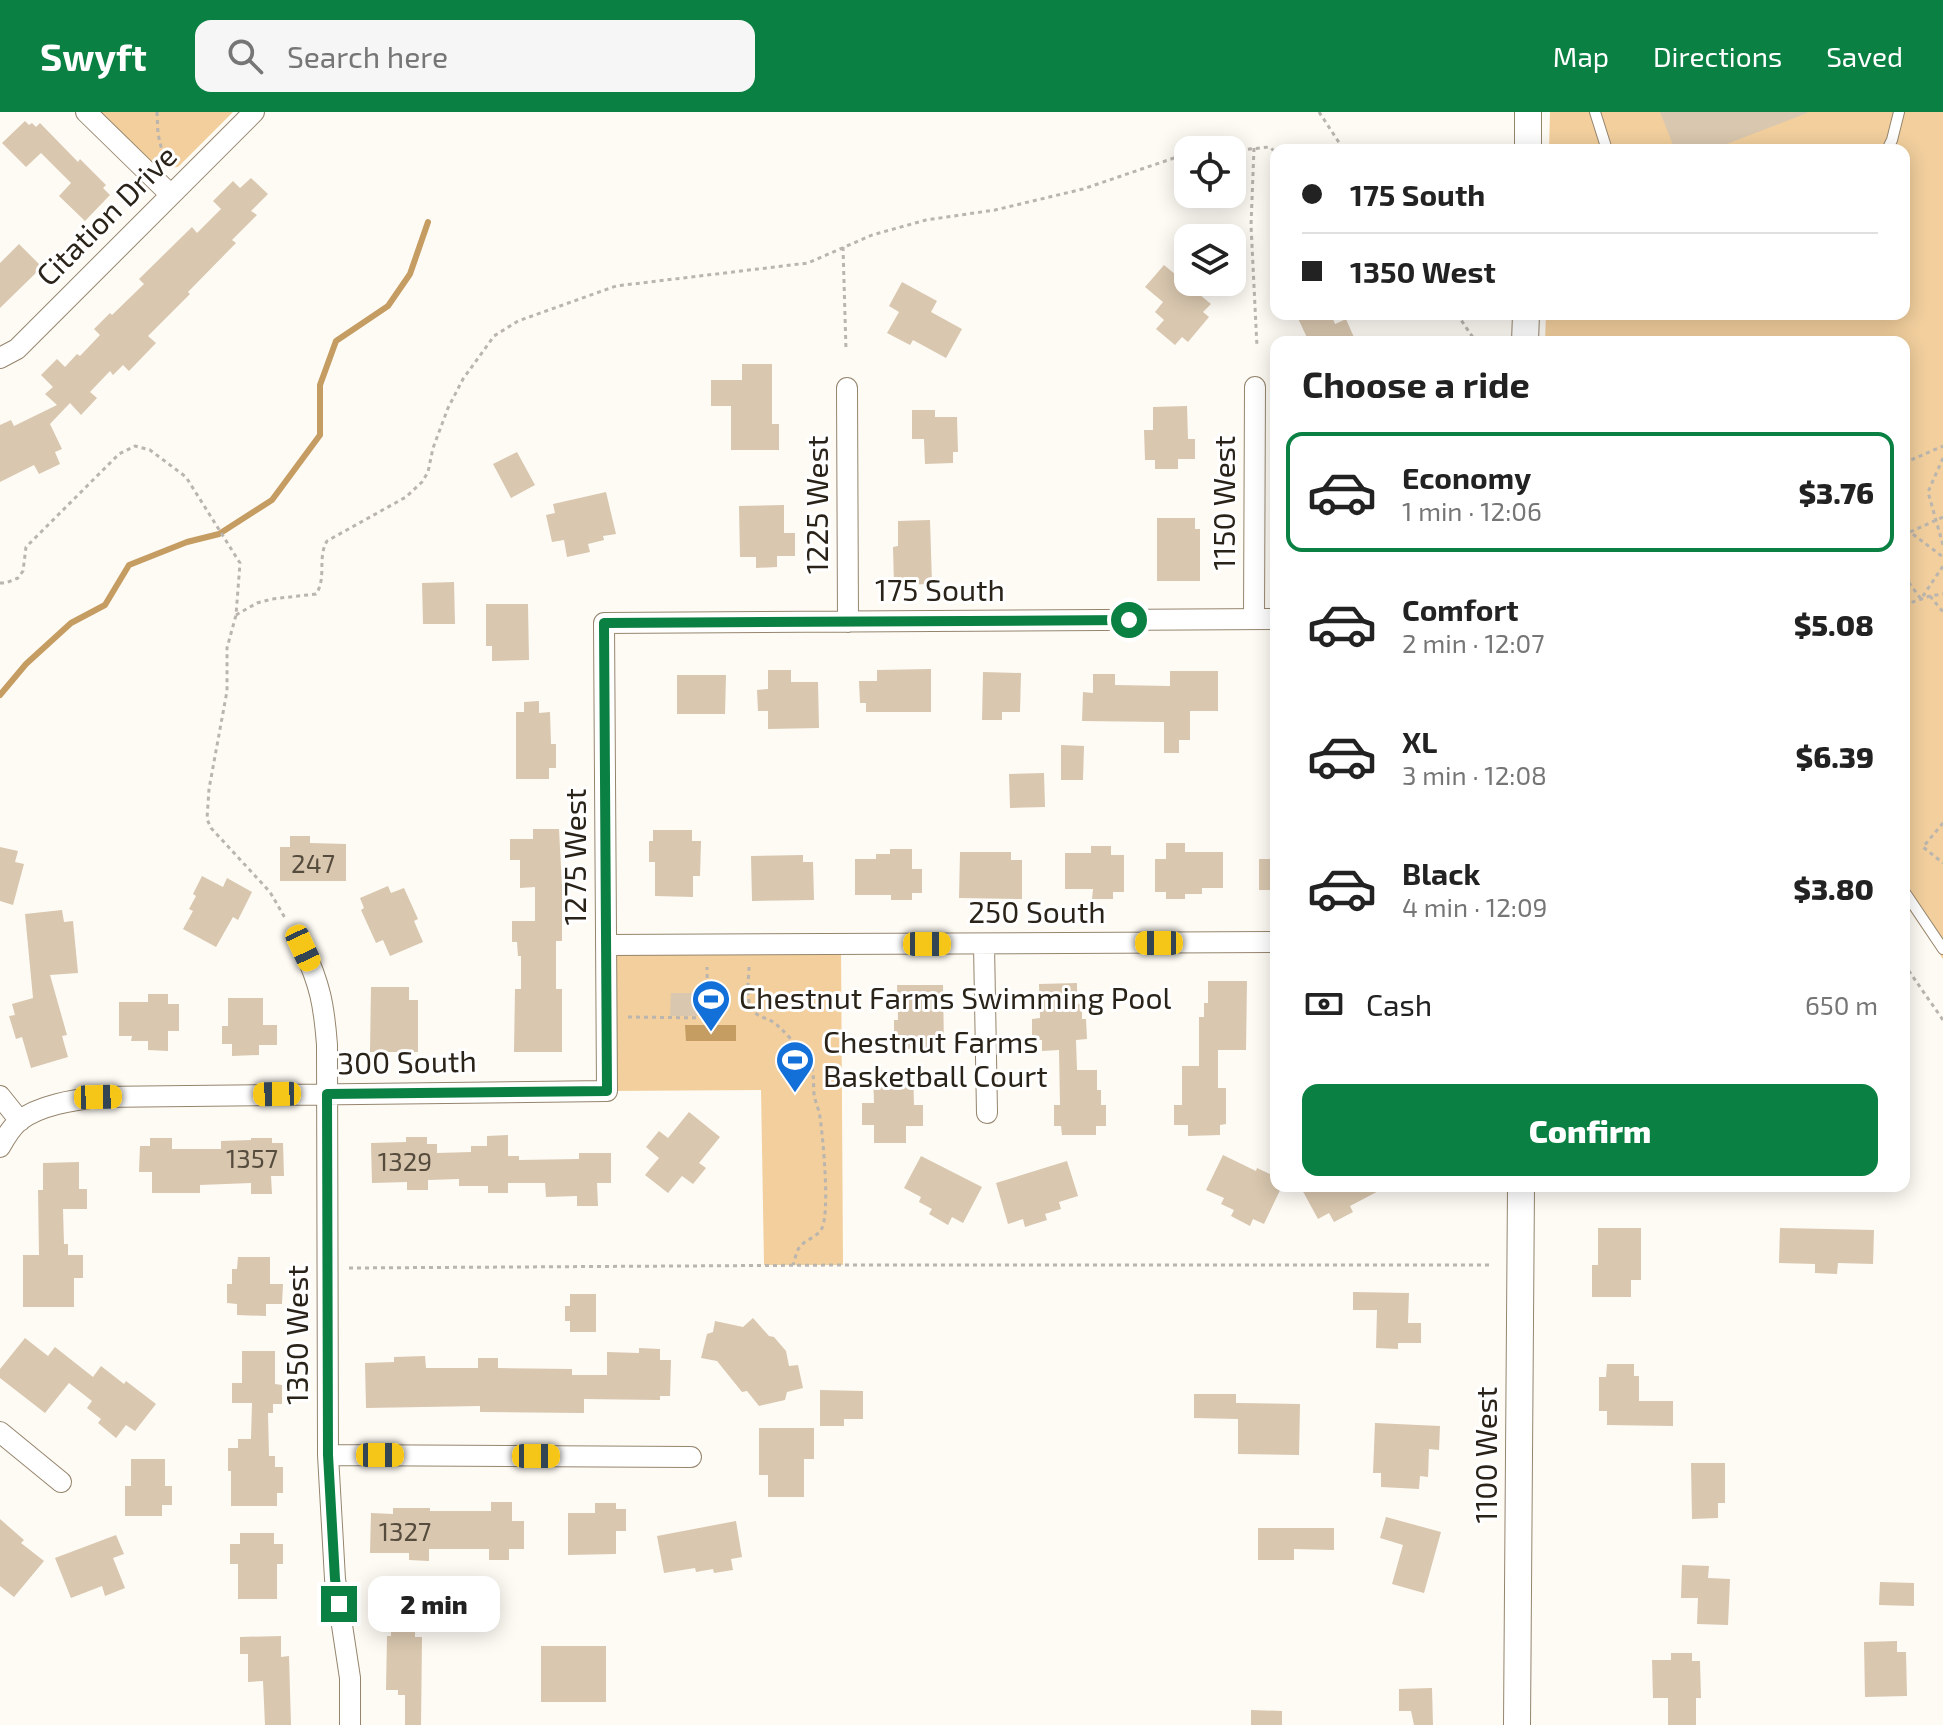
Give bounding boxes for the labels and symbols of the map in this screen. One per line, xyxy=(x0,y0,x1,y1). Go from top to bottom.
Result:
street label: Citation Drive xyxy=(28,137,183,292)
street label: 1150 West xyxy=(1205,435,1241,571)
street label: 1225 West xyxy=(798,436,834,574)
street label: 175 South xyxy=(875,571,1005,607)
route start xyxy=(1111,602,1147,638)
street label: 1275 West xyxy=(556,788,592,926)
house number: 247 xyxy=(291,847,335,878)
street label: 250 South xyxy=(968,893,1106,929)
car xyxy=(282,921,324,975)
car xyxy=(1135,931,1183,955)
car xyxy=(903,932,951,956)
sports icon: Chestnut Farms Swimming Pool xyxy=(690,978,732,1033)
place label: Chestnut Farms Swimming Pool xyxy=(739,979,1171,1015)
place label: Chestnut Farms Basketball Court xyxy=(823,1023,1048,1093)
sports icon: Chestnut Farms Basketball Court xyxy=(774,1039,816,1094)
street label: 300 South xyxy=(337,1042,477,1080)
car xyxy=(253,1082,301,1106)
car xyxy=(74,1085,122,1109)
house number: 1357 xyxy=(226,1142,278,1173)
house number: 1329 xyxy=(378,1145,432,1176)
street label: 1350 West xyxy=(278,1265,314,1405)
street label: 1100 West xyxy=(1467,1386,1503,1524)
car xyxy=(356,1443,404,1467)
car xyxy=(512,1444,560,1468)
house number: 1327 xyxy=(379,1515,431,1546)
callout: 2 min xyxy=(367,1576,499,1632)
route end xyxy=(321,1586,357,1622)

